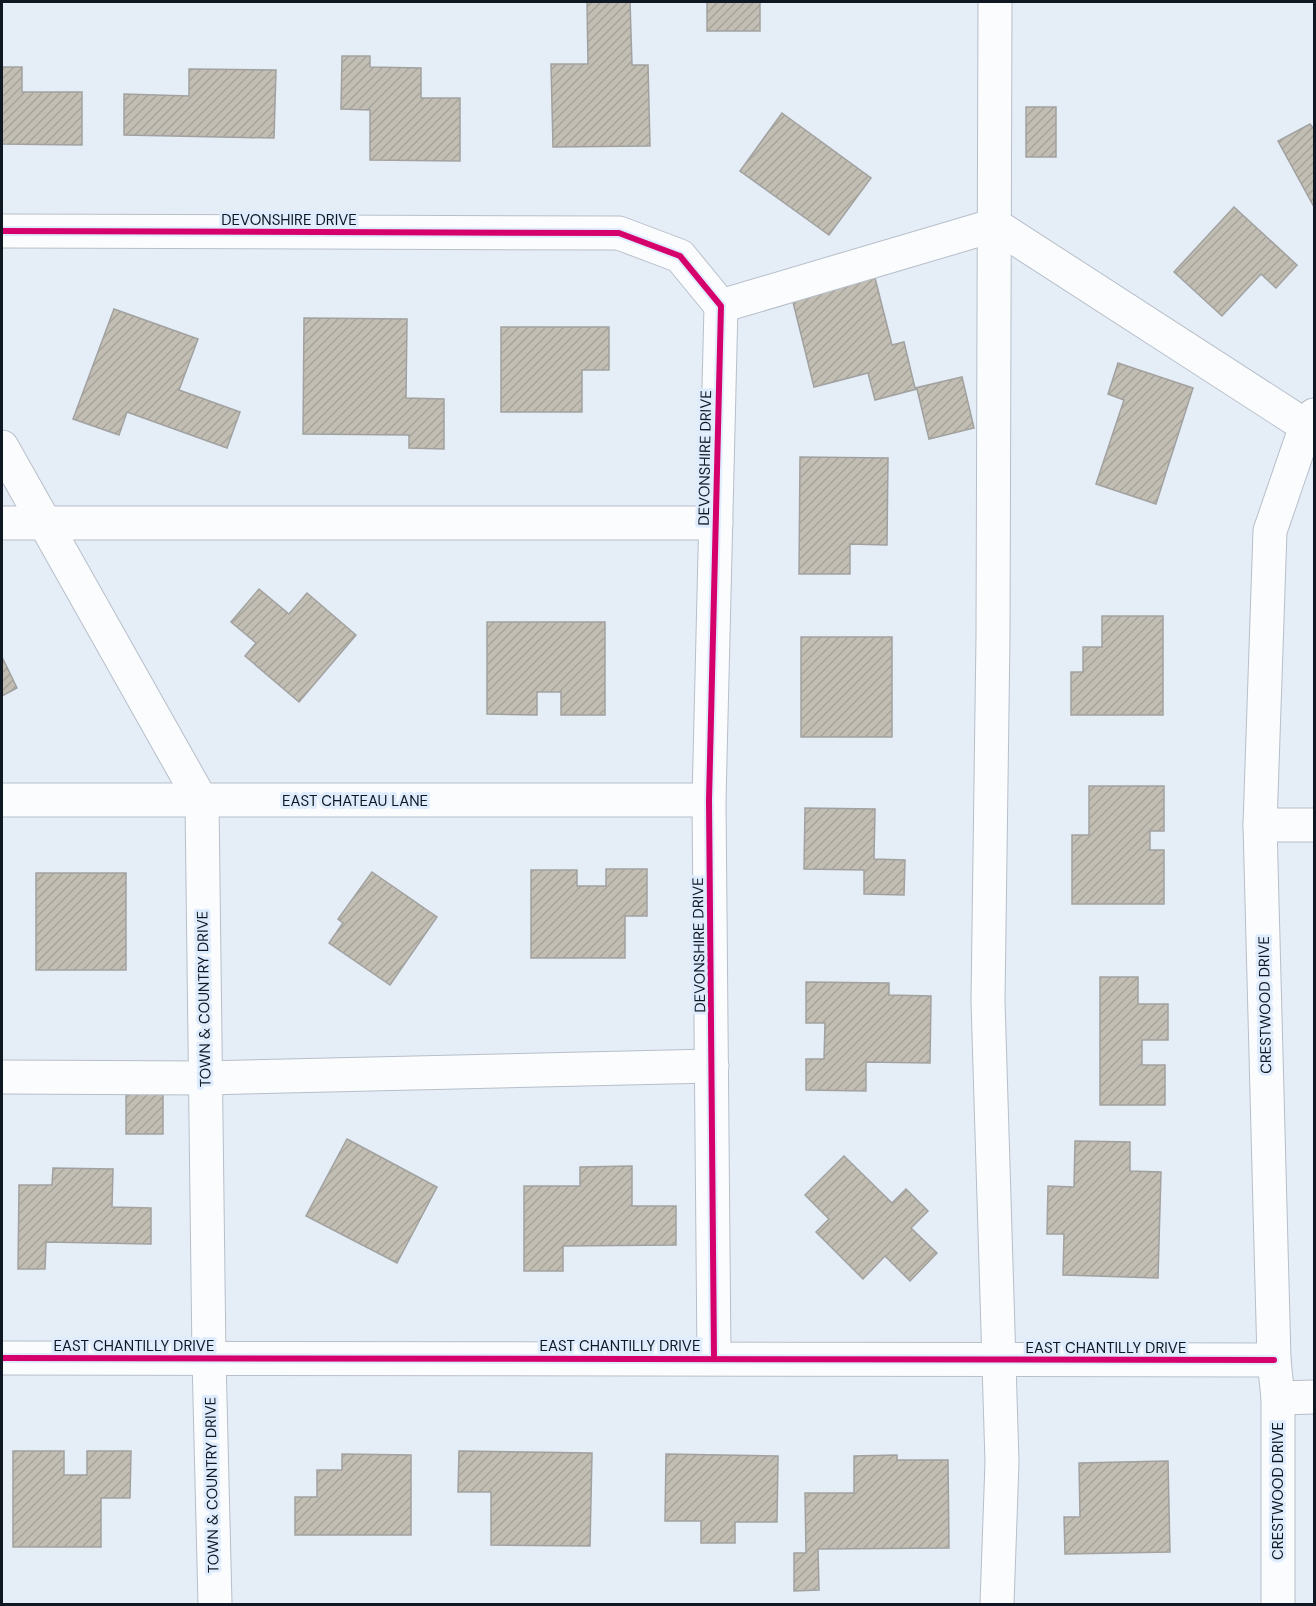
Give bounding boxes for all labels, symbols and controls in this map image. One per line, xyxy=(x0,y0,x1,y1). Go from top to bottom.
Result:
street label: DEVONSHIRE DRIVE xyxy=(221,210,357,230)
street label: DEVONSHIRE DRIVE xyxy=(694,390,716,526)
street label: EAST CHATEAU LANE xyxy=(282,791,428,811)
street label: DEVONSHIRE DRIVE xyxy=(688,877,710,1013)
street label: TOWN & COUNTRY DRIVE xyxy=(192,911,216,1087)
street label: CRESTWOOD DRIVE xyxy=(1254,936,1276,1074)
street label: EAST CHANTILLY DRIVE xyxy=(54,1336,214,1356)
street label: EAST CHANTILLY DRIVE xyxy=(540,1336,700,1356)
street label: EAST CHANTILLY DRIVE xyxy=(1026,1338,1186,1358)
street label: TOWN & COUNTRY DRIVE xyxy=(200,1397,224,1573)
street label: CRESTWOOD DRIVE xyxy=(1268,1422,1288,1560)

